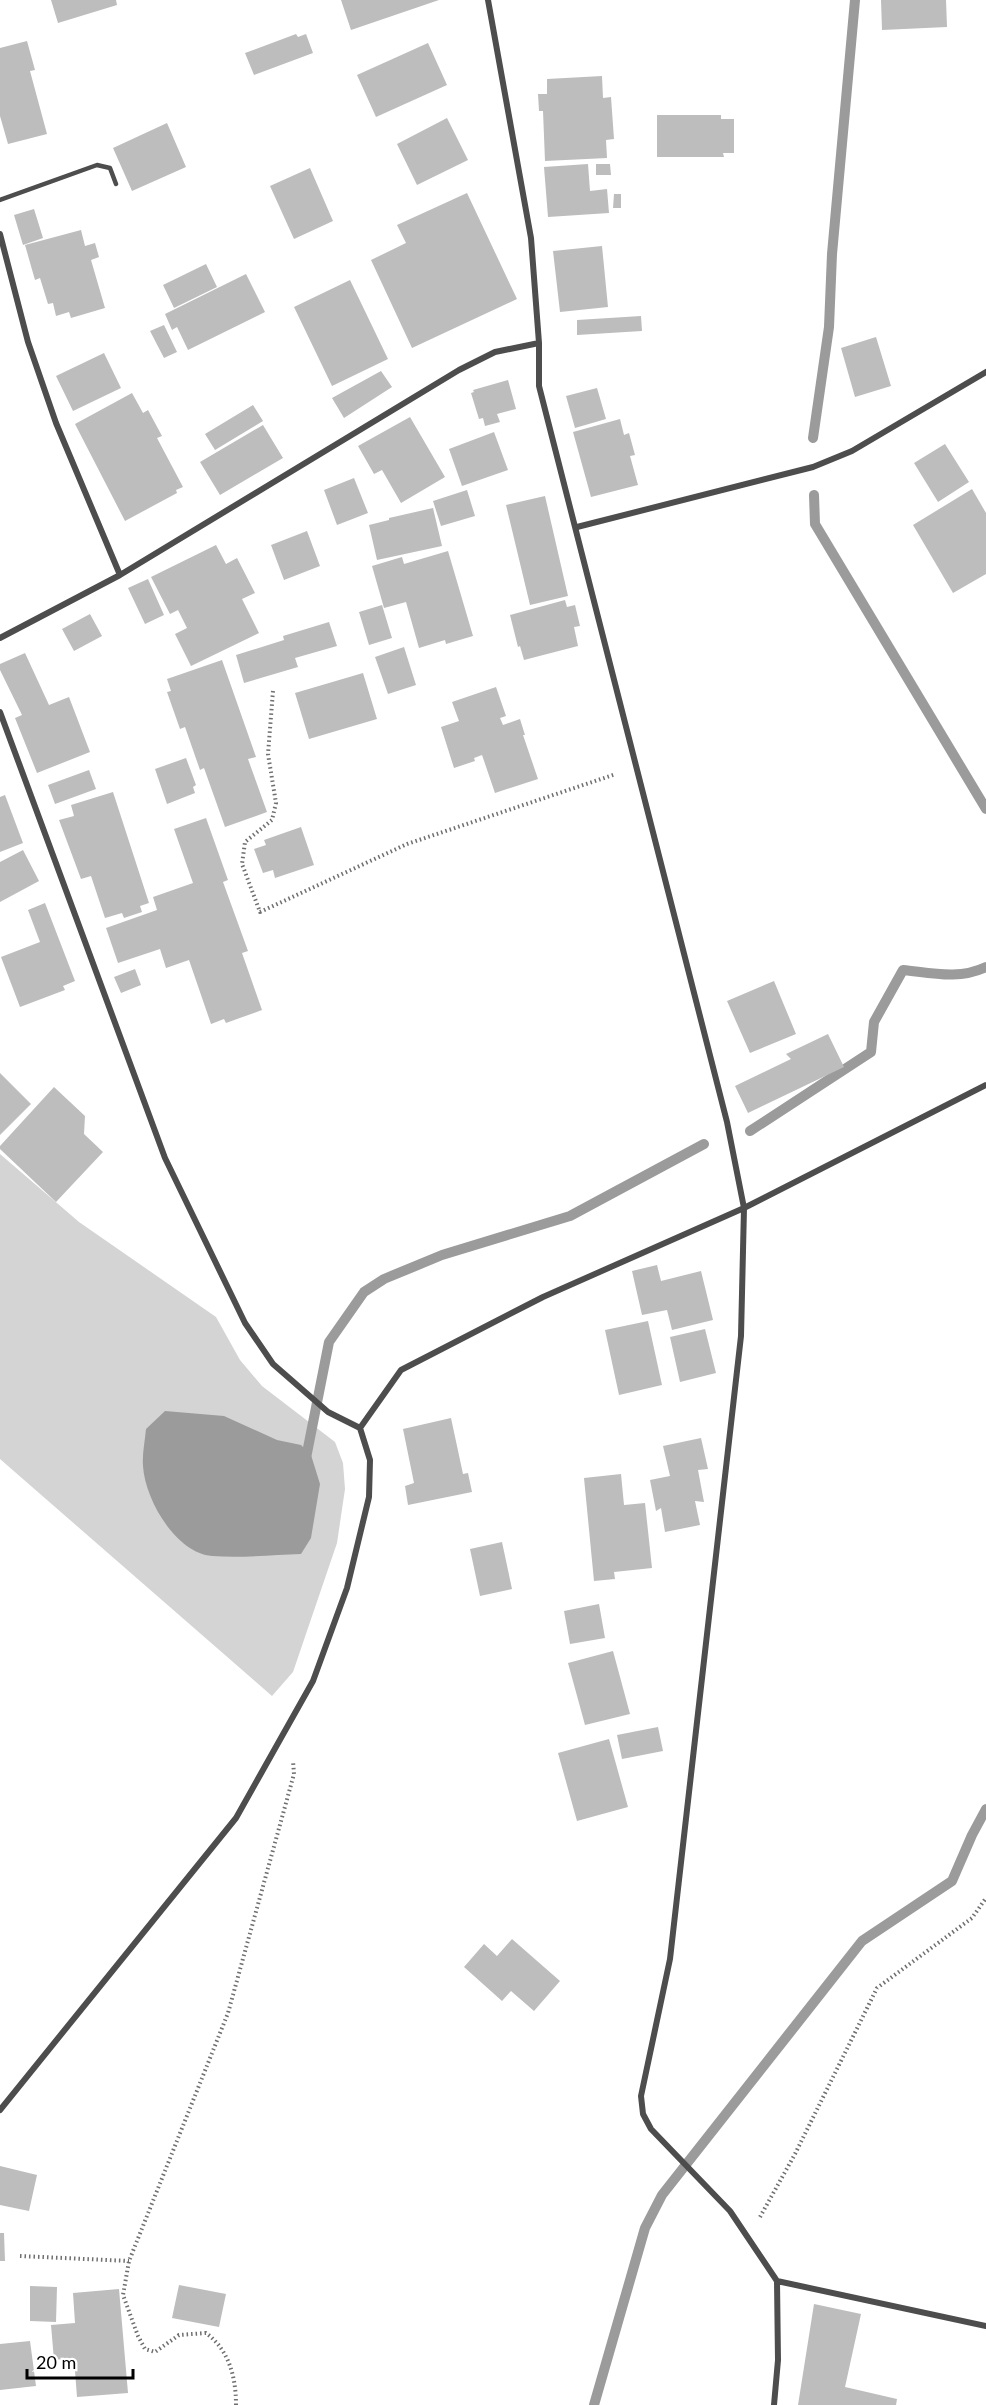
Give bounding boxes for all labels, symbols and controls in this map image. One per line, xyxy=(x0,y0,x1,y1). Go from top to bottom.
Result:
scale bar xyxy=(27,2342,134,2380)
text: 20 m xyxy=(36,2351,76,2373)

